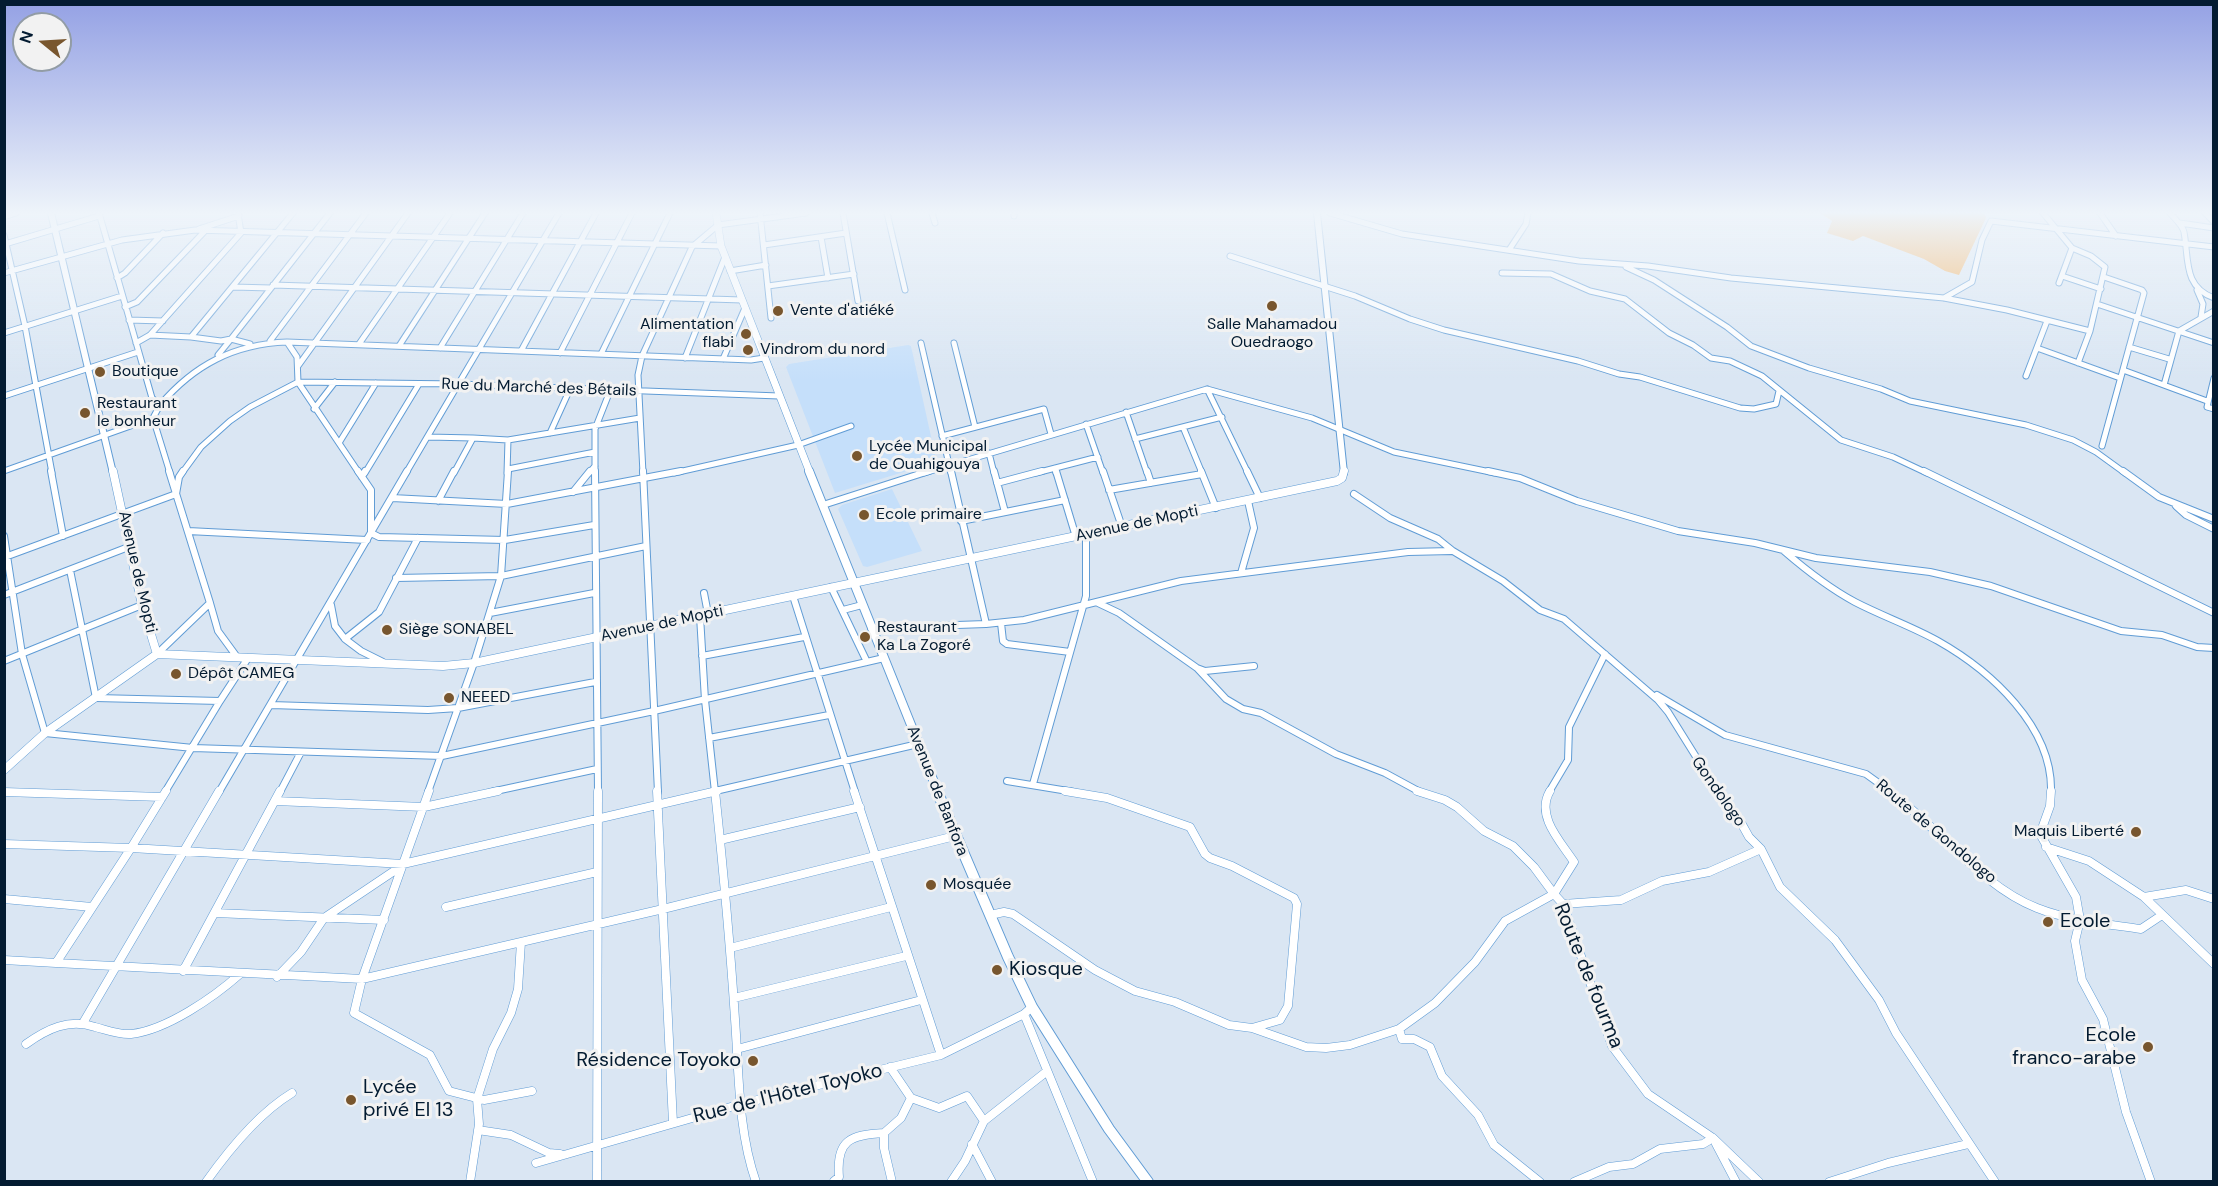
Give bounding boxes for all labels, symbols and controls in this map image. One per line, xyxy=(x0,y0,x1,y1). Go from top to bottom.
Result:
north arrow xyxy=(12,12,72,72)
text: N xyxy=(15,28,38,46)
marker: Salle Mahamadou Ouedraogo xyxy=(1265,299,1279,313)
place label: Vente d'atiéké xyxy=(790,301,894,321)
marker: Vente d'atiéké xyxy=(771,304,785,318)
place label: Alimentation flabi xyxy=(640,315,734,353)
place label: Salle Mahamadou Ouedraogo xyxy=(1207,315,1337,353)
marker: Alimentation flabi xyxy=(739,327,753,341)
place label: Vindrom du nord xyxy=(760,340,885,360)
marker: Vindrom du nord xyxy=(741,343,755,357)
place label: Boutique xyxy=(112,362,179,382)
marker: Boutique xyxy=(93,365,107,379)
street label: Rue du Marché des Bétails xyxy=(441,375,637,401)
place label: Restaurant le bonheur xyxy=(97,394,177,432)
marker: Restaurant le bonheur xyxy=(78,406,92,420)
place label: Lycée Municipal de Ouahigouya xyxy=(869,437,987,475)
marker: Lycée Municipal de Ouahigouya xyxy=(850,449,864,463)
street label: Avenue de Mopti xyxy=(1074,502,1200,546)
place label: Ecole primaire xyxy=(876,505,982,525)
marker: Ecole primaire xyxy=(857,508,871,522)
street label: Avenue de Mopti xyxy=(114,509,160,635)
street label: Avenue de Mopti xyxy=(599,602,725,646)
place label: Restaurant Ka La Zogoré xyxy=(877,618,971,656)
place label: Siège SONABEL xyxy=(399,620,514,640)
marker: Siège SONABEL xyxy=(380,623,394,637)
marker: Restaurant Ka La Zogoré xyxy=(858,630,872,644)
place label: Dépôt CAMEG xyxy=(188,664,294,684)
marker: Dépôt CAMEG xyxy=(169,667,183,681)
place label: NEEED xyxy=(461,688,510,708)
marker: NEEED xyxy=(442,691,456,705)
street label: Avenue de Banfora xyxy=(902,723,972,859)
street label: Gondologo xyxy=(1687,753,1749,831)
street label: Route de Gondologo xyxy=(1872,776,2000,888)
place label: Maquis Liberté xyxy=(2014,822,2124,842)
marker: Maquis Liberté xyxy=(2129,825,2143,839)
place label: Mosquée xyxy=(943,875,1011,895)
marker: Mosquée xyxy=(924,878,938,892)
street label: Route de fourma xyxy=(1548,900,1628,1052)
place label: Ecole xyxy=(2060,910,2110,934)
marker: Ecole xyxy=(2041,915,2055,929)
place label: Kiosque xyxy=(1009,958,1083,982)
marker: Kiosque xyxy=(990,963,1004,977)
place label: Ecole franco-arabe xyxy=(2012,1024,2136,1071)
marker: Ecole franco-arabe xyxy=(2141,1040,2155,1054)
place label: Résidence Toyoko xyxy=(576,1049,741,1073)
marker: Résidence Toyoko xyxy=(746,1054,760,1068)
street label: Rue de l'Hôtel Toyoko xyxy=(691,1059,885,1129)
place label: Lycée privé El 13 xyxy=(363,1076,454,1123)
marker: Lycée privé El 13 xyxy=(344,1093,358,1107)

